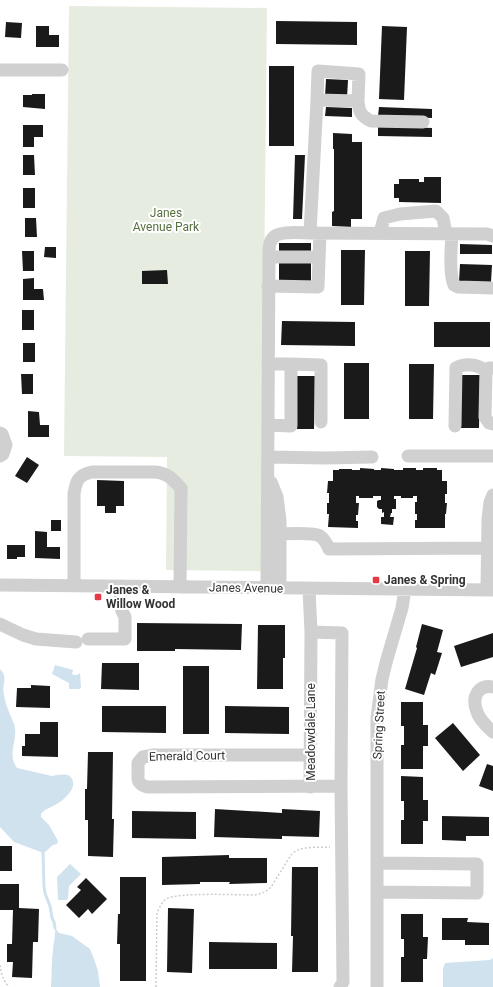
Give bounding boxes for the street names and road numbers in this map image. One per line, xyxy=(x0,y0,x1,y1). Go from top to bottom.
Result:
street label: Janes Avenue xyxy=(209,580,283,596)
street label: Meadowdale Lane xyxy=(304,683,318,781)
street label: Spring Street xyxy=(370,690,388,760)
street label: Emerald Court xyxy=(149,748,225,764)

